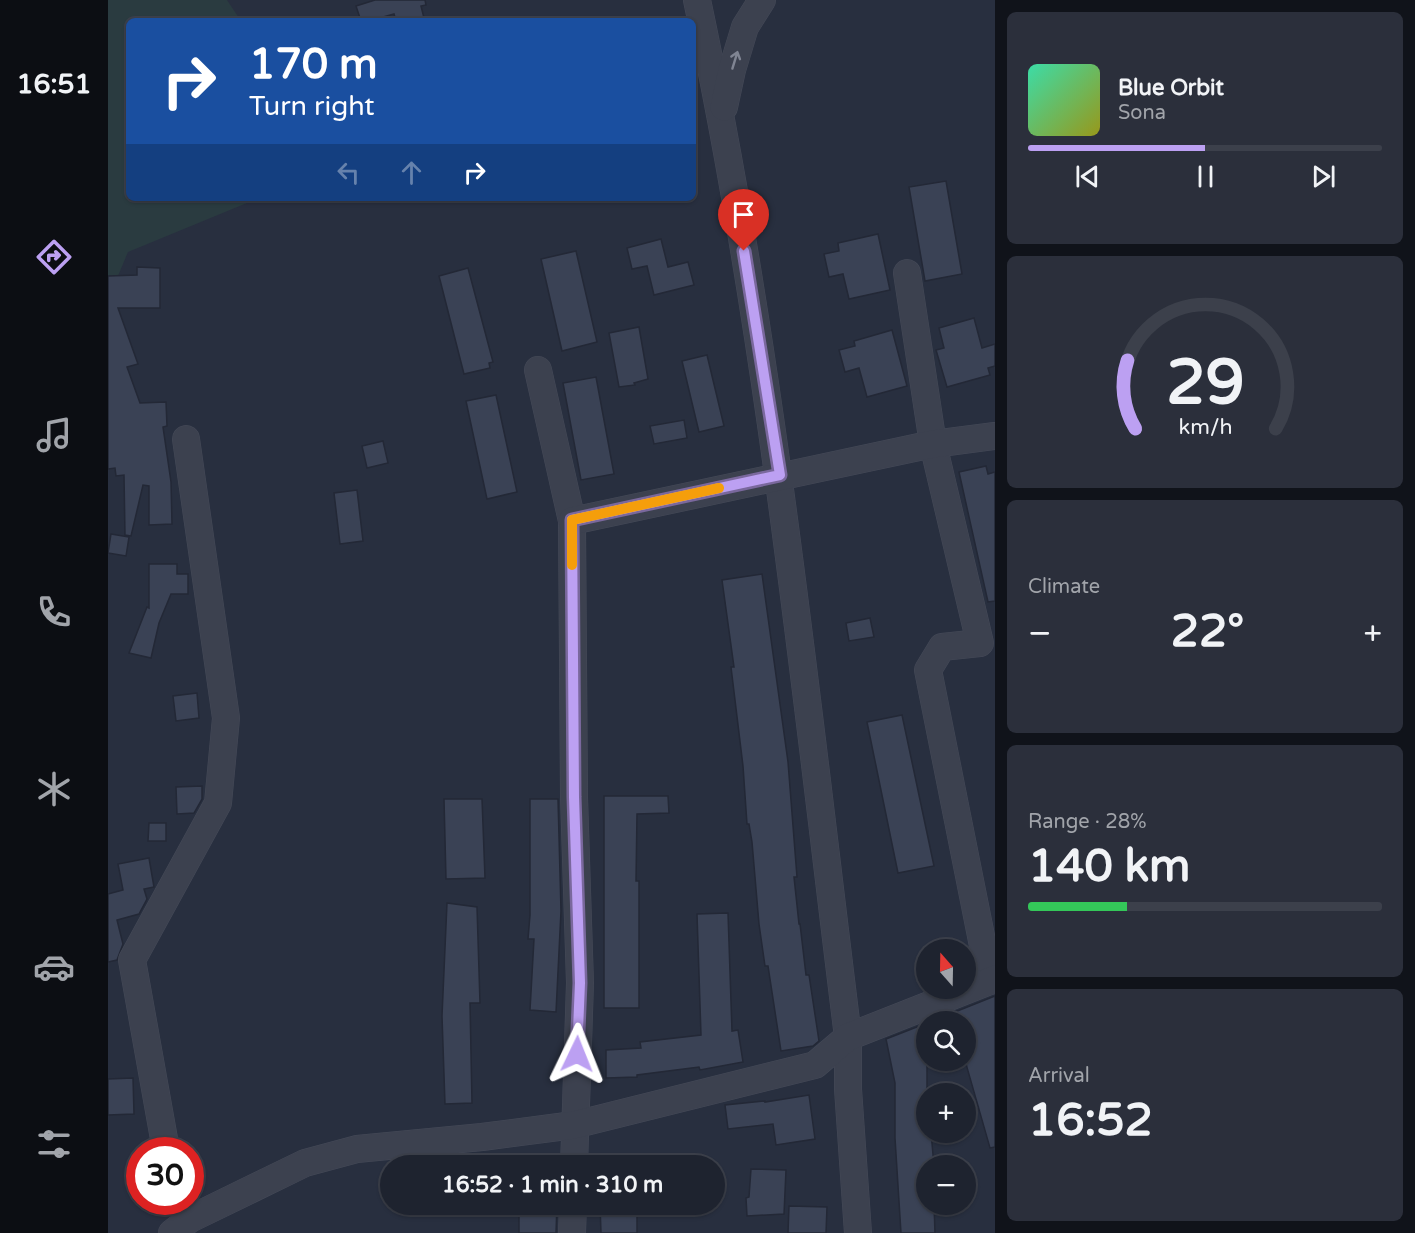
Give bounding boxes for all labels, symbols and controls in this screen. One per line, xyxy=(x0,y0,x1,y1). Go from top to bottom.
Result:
text: 170 m xyxy=(249,39,378,90)
icon: right xyxy=(150,42,228,120)
one-way arrow xyxy=(730,51,741,70)
text: 16:51 xyxy=(17,68,91,101)
text: Blue Orbit xyxy=(1118,75,1224,101)
text: Turn right xyxy=(249,90,375,123)
text: Sona xyxy=(1118,101,1166,125)
icon: left xyxy=(332,156,365,189)
icon: ahead xyxy=(395,156,428,189)
icon: right xyxy=(458,156,491,189)
icon: previous xyxy=(1071,160,1104,193)
icon: pause xyxy=(1189,160,1222,193)
icon: next xyxy=(1307,160,1340,193)
pin xyxy=(718,189,769,251)
icon: arrive xyxy=(727,198,760,231)
icon: directions xyxy=(33,236,75,278)
text: 29 xyxy=(1166,346,1244,421)
icon: music xyxy=(33,414,75,456)
text: km/h xyxy=(1178,415,1232,441)
text: Climate xyxy=(1028,575,1100,599)
icon: phone xyxy=(33,591,75,633)
text: 22° xyxy=(1171,605,1244,659)
text: − xyxy=(1028,614,1052,653)
text: + xyxy=(1363,614,1382,653)
icon: climate xyxy=(33,768,75,810)
text: Range · 28% xyxy=(1028,810,1147,834)
text: 140 km xyxy=(1028,840,1190,894)
north arrow xyxy=(916,939,976,999)
map controls xyxy=(916,939,976,1215)
icon: car xyxy=(33,946,75,988)
button: search xyxy=(916,1011,976,1071)
position arrow xyxy=(545,1022,609,1086)
text: Arrival xyxy=(1028,1064,1090,1088)
button: + xyxy=(916,1083,976,1143)
text: 16:52 xyxy=(1028,1094,1153,1148)
icon: filters xyxy=(33,1123,75,1165)
speed limit sign: 30 xyxy=(126,1137,204,1215)
button: − xyxy=(916,1155,976,1215)
text: 16:52 · 1 min · 310 m xyxy=(442,1172,663,1198)

